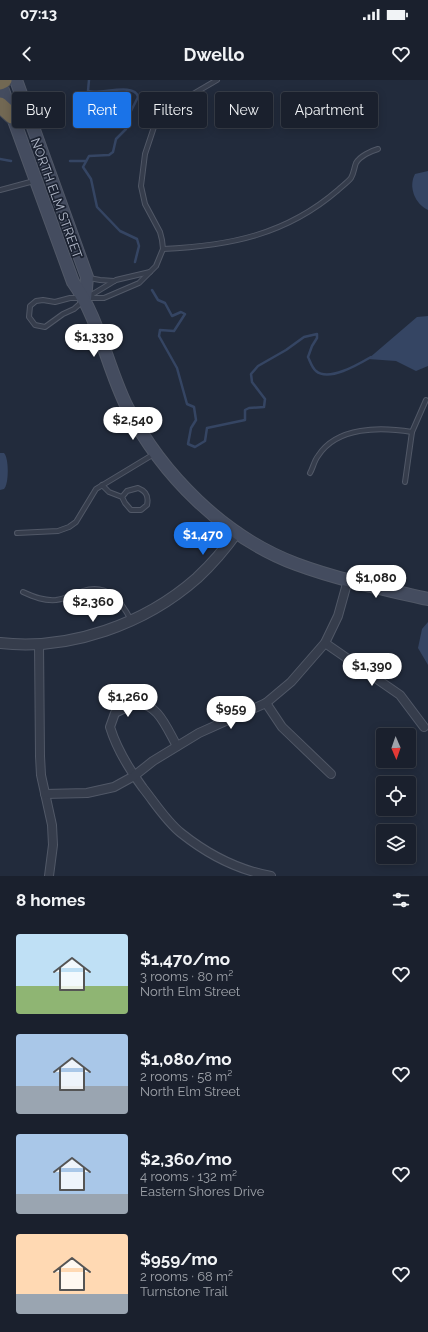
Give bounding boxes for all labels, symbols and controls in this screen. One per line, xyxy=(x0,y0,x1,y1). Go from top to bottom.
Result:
text: 07:13 xyxy=(20,5,57,23)
icon: back xyxy=(16,43,38,65)
icon: heart xyxy=(390,43,412,65)
text: Dwello xyxy=(184,44,244,65)
chip: Buy xyxy=(12,92,65,128)
chip: Rent xyxy=(73,92,131,128)
chip: Filters xyxy=(139,92,207,128)
chip: New xyxy=(215,92,273,128)
chip: Apartment xyxy=(281,92,378,128)
street label: NORTH ELM STREET xyxy=(28,136,85,261)
pin: $1,330 xyxy=(61,324,127,358)
text: $1,330 xyxy=(74,329,114,344)
pin: $2,540 xyxy=(100,407,166,441)
text: $2,540 xyxy=(112,412,154,427)
pin: $1,470 xyxy=(170,522,236,556)
text: $1,470 xyxy=(183,527,223,542)
pin: $1,080 xyxy=(343,565,409,599)
text: $1,080 xyxy=(355,570,397,585)
pin: $2,360 xyxy=(60,589,126,623)
text: $2,360 xyxy=(72,594,114,609)
pin: $1,390 xyxy=(339,653,405,687)
text: $1,390 xyxy=(352,658,392,673)
pin: $1,260 xyxy=(95,684,161,718)
text: $1,260 xyxy=(108,689,148,704)
pin: $959 xyxy=(207,696,255,730)
text: $959 xyxy=(216,701,246,716)
north arrow xyxy=(376,728,416,768)
map controls xyxy=(376,728,416,864)
button: locate xyxy=(376,776,416,816)
button: layers xyxy=(376,824,416,864)
icon: filters xyxy=(390,889,412,911)
text: 8 homes xyxy=(16,890,85,910)
text: $1,470/mo xyxy=(140,949,230,969)
icon: home xyxy=(48,950,96,998)
icon: heart xyxy=(390,963,412,985)
text: 3 rooms · 80 m² xyxy=(140,969,233,984)
text: North Elm Street xyxy=(140,984,240,999)
text: $1,080/mo xyxy=(140,1049,232,1069)
icon: home xyxy=(48,1050,96,1098)
icon: heart xyxy=(390,1063,412,1085)
text: 2 rooms · 58 m² xyxy=(140,1069,232,1084)
text: North Elm Street xyxy=(140,1084,240,1099)
text: $2,360/mo xyxy=(140,1149,232,1169)
icon: home xyxy=(48,1150,96,1198)
icon: heart xyxy=(390,1163,412,1185)
text: 4 rooms · 132 m² xyxy=(140,1169,237,1184)
text: Eastern Shores Drive xyxy=(140,1184,264,1199)
text: $959/mo xyxy=(140,1249,218,1269)
icon: home xyxy=(48,1250,96,1298)
icon: heart xyxy=(390,1263,412,1285)
text: 2 rooms · 68 m² xyxy=(140,1269,233,1284)
text: Turnstone Trail xyxy=(140,1284,228,1299)

